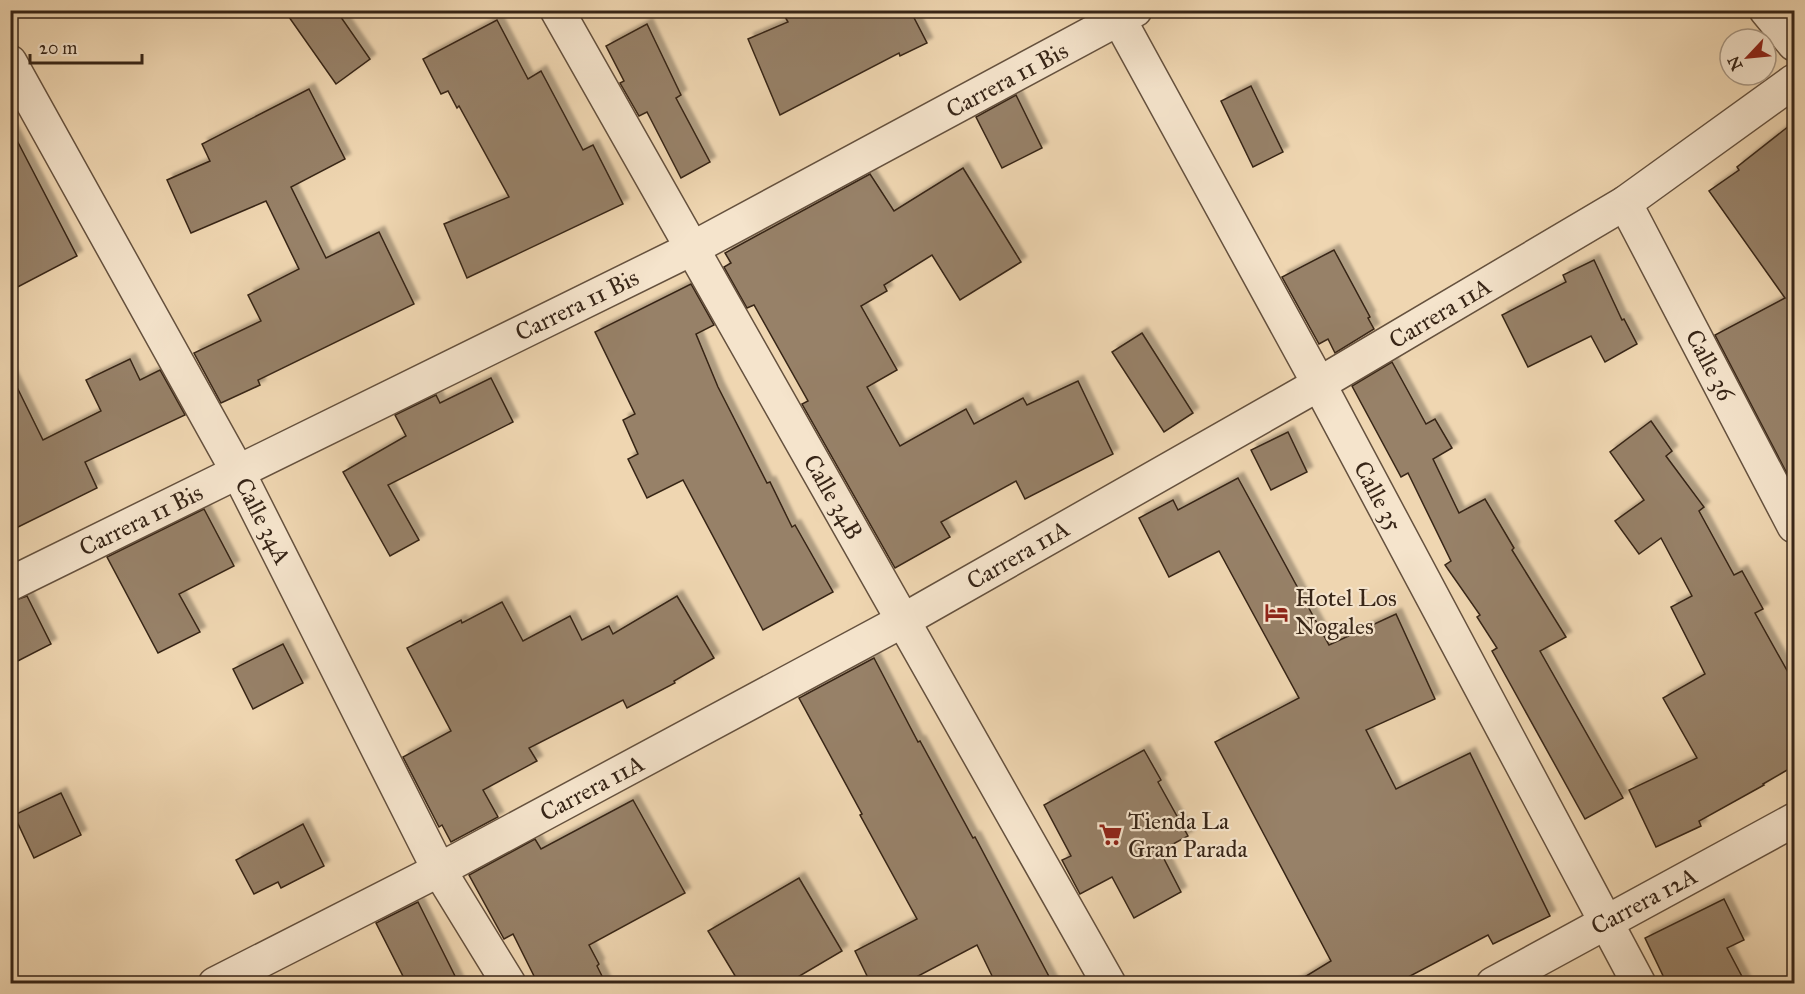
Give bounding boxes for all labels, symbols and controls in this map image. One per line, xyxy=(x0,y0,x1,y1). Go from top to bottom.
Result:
scale bar xyxy=(30,27,142,65)
north arrow xyxy=(1718,27,1778,87)
street label: Carrera 11 Bis xyxy=(941,35,1073,125)
text: 20 m xyxy=(39,37,77,59)
text: N xyxy=(1723,53,1746,74)
street label: Carrera 11 Bis xyxy=(510,262,644,348)
street label: Carrera 11A xyxy=(1384,271,1496,355)
street label: Calle 36 xyxy=(1679,324,1742,406)
street label: Calle 34B xyxy=(797,449,869,545)
street label: Calle 35 xyxy=(1347,456,1409,536)
street label: Calle 34A xyxy=(228,472,298,570)
street label: Carrera 11 Bis xyxy=(74,477,208,563)
street label: Carrera 11A xyxy=(961,514,1075,596)
place label: Hotel Los Nogales xyxy=(1295,583,1397,641)
hotel icon: Hotel Los Nogales xyxy=(1264,599,1290,625)
street label: Carrera 11A xyxy=(535,748,649,828)
place label: Tienda La Gran Parada xyxy=(1128,806,1248,864)
supermarket icon: Tienda La Gran Parada xyxy=(1097,822,1123,848)
street label: Carrera 12A xyxy=(1586,861,1702,941)

